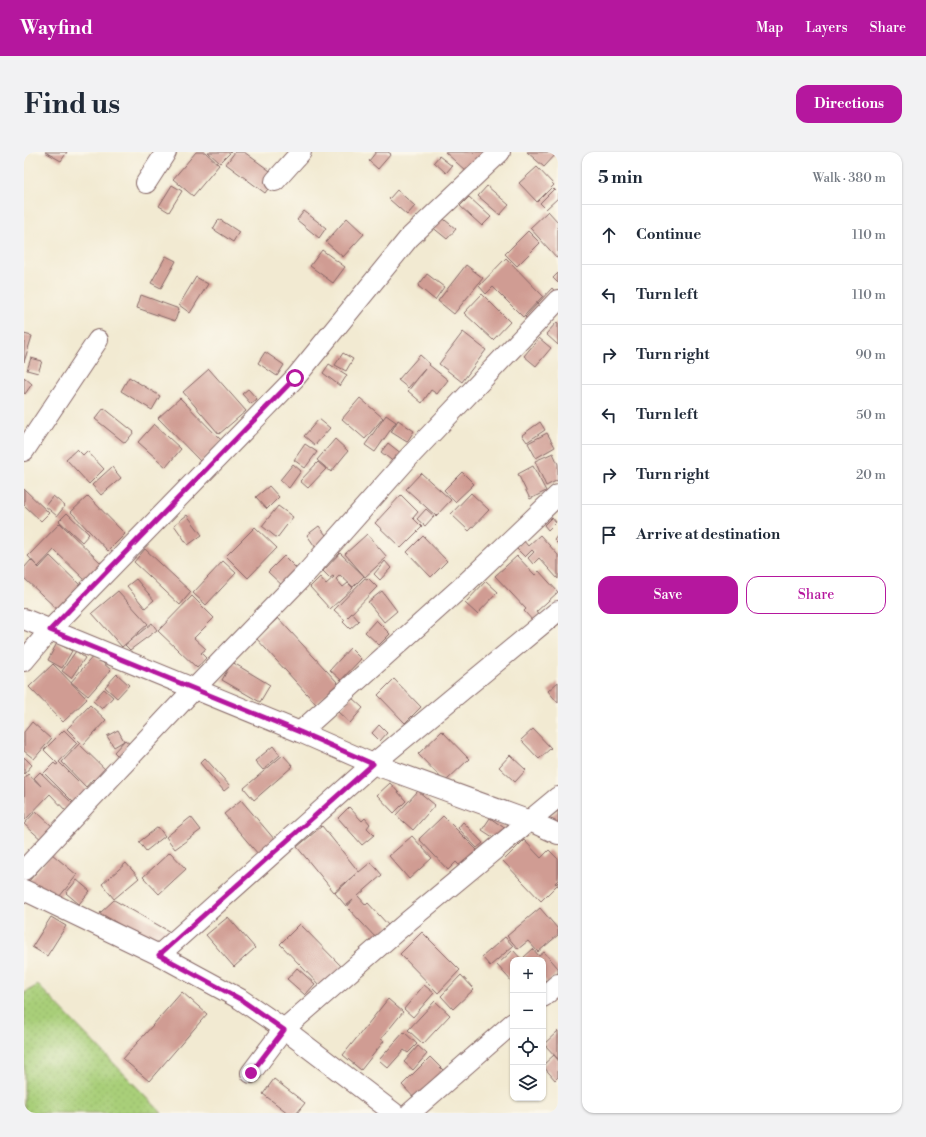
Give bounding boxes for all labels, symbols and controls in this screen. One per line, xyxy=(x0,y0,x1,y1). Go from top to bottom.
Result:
text: Wayfind xyxy=(20,16,93,40)
text: Map xyxy=(756,19,783,37)
text: Layers xyxy=(805,19,848,37)
text: Share xyxy=(870,19,906,37)
button: Directions xyxy=(796,85,902,123)
text: Find us xyxy=(24,87,120,122)
text: 5 min xyxy=(598,167,643,189)
text: Walk · 380 m xyxy=(812,170,886,186)
icon: ahead xyxy=(598,224,620,246)
text: Continue xyxy=(636,225,701,244)
text: 110 m xyxy=(852,227,886,243)
icon: left xyxy=(598,284,620,306)
text: Turn left xyxy=(636,285,698,304)
text: 110 m xyxy=(852,287,886,303)
icon: right xyxy=(598,344,620,366)
text: Turn right xyxy=(636,345,710,364)
text: 90 m xyxy=(855,347,886,363)
route start xyxy=(286,369,304,387)
icon: left xyxy=(598,404,620,426)
text: Turn left xyxy=(636,405,698,424)
text: 50 m xyxy=(856,407,886,423)
icon: right xyxy=(598,464,620,486)
text: Turn right xyxy=(636,465,710,484)
text: 20 m xyxy=(856,467,886,483)
icon: arrive xyxy=(598,524,620,546)
text: Arrive at destination xyxy=(636,525,780,544)
button: Save xyxy=(598,576,738,614)
button: Share xyxy=(746,576,886,614)
map controls xyxy=(510,957,546,1101)
button: + xyxy=(510,957,546,993)
button: − xyxy=(510,993,546,1029)
button: locate xyxy=(510,1029,546,1065)
route end xyxy=(242,1064,260,1082)
button: layers xyxy=(510,1065,546,1101)

